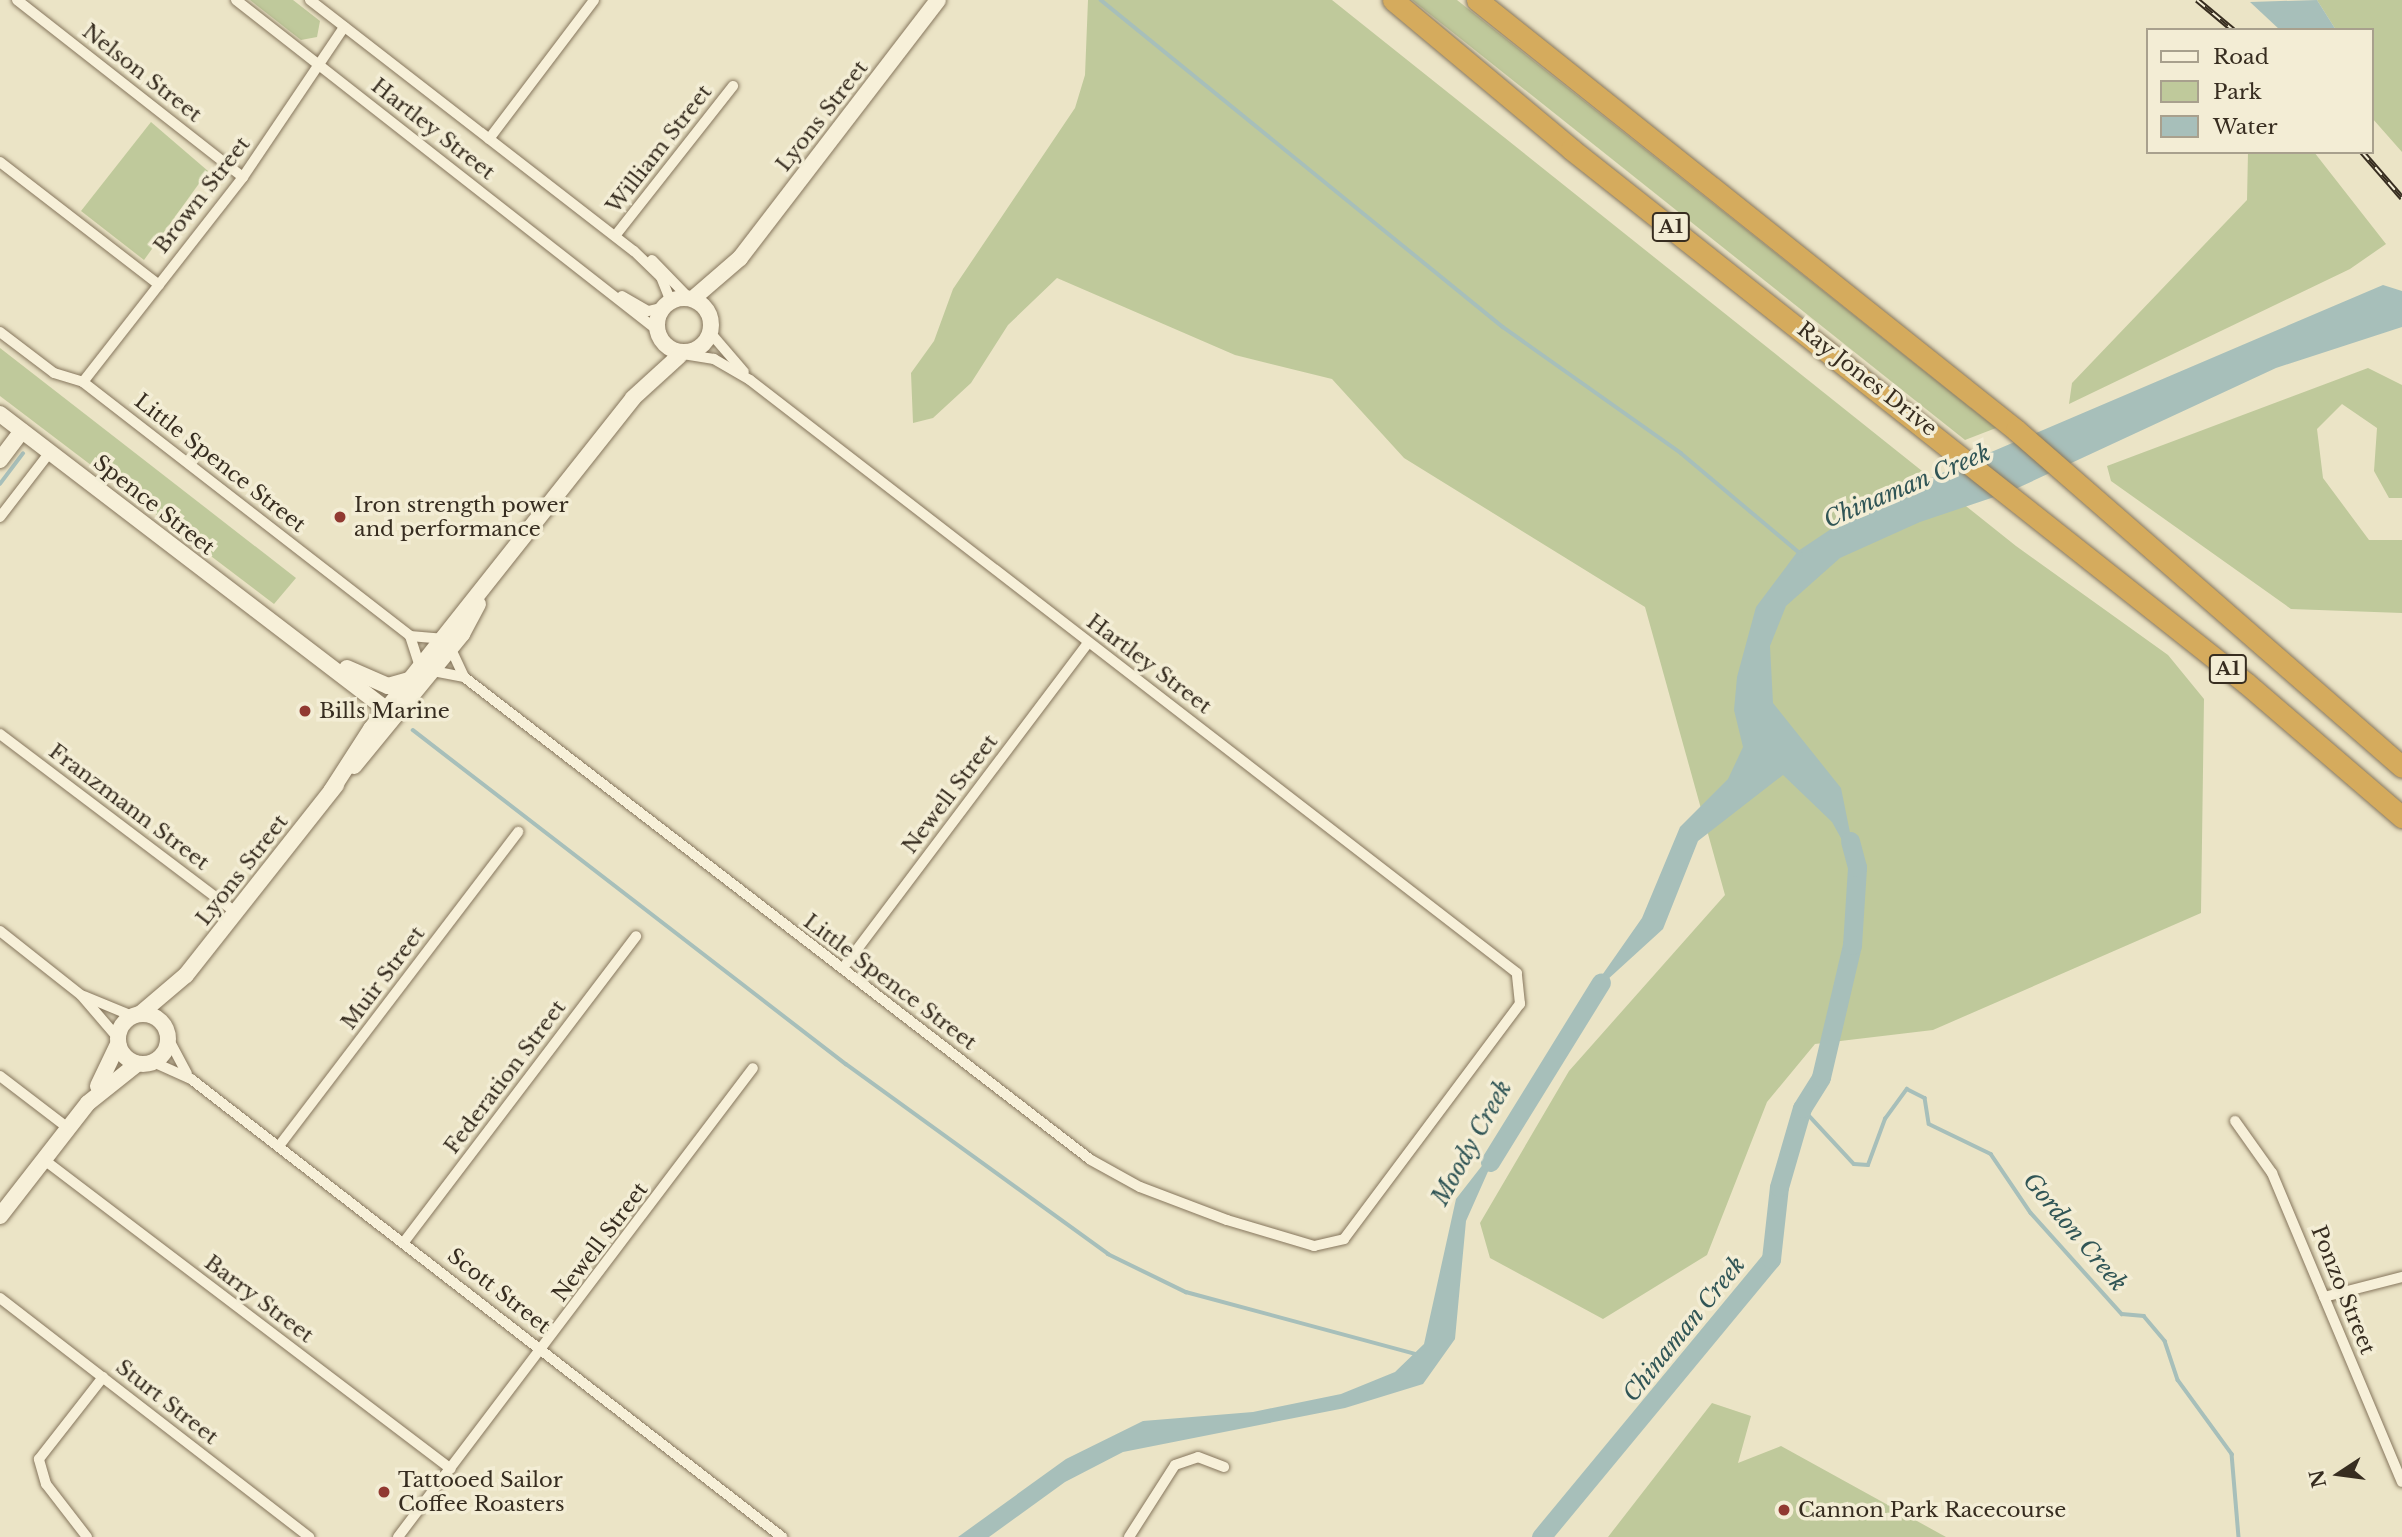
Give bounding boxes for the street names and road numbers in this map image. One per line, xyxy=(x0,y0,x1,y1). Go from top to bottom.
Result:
street label: Nelson Street xyxy=(77,19,207,127)
street label: Lyons Street xyxy=(771,56,873,176)
street label: Hartley Street xyxy=(366,73,500,185)
street label: William Street xyxy=(601,80,717,218)
street label: Brown Street xyxy=(149,132,255,258)
road number: A1 xyxy=(1652,212,1690,243)
street label: Ray Jones Drive xyxy=(1792,317,1942,441)
street label: Little Spence Street xyxy=(130,388,310,538)
street label: Spence Street xyxy=(88,450,220,560)
street label: Hartley Street xyxy=(1081,609,1217,719)
road number: A1 xyxy=(2209,654,2247,684)
street label: Newell Street xyxy=(897,730,1003,858)
street label: Franzmann Street xyxy=(44,739,214,875)
street label: Lyons Street xyxy=(191,810,293,930)
street label: Little Spence Street xyxy=(799,909,981,1055)
street label: Muir Street xyxy=(336,921,430,1035)
street label: Federation Street xyxy=(439,995,571,1159)
street label: Newell Street xyxy=(547,1178,653,1306)
street label: Ponzo Street xyxy=(2306,1222,2380,1358)
street label: Scott Street xyxy=(443,1243,555,1339)
street label: Barry Street xyxy=(199,1250,319,1348)
street label: Sturt Street xyxy=(111,1354,223,1450)

